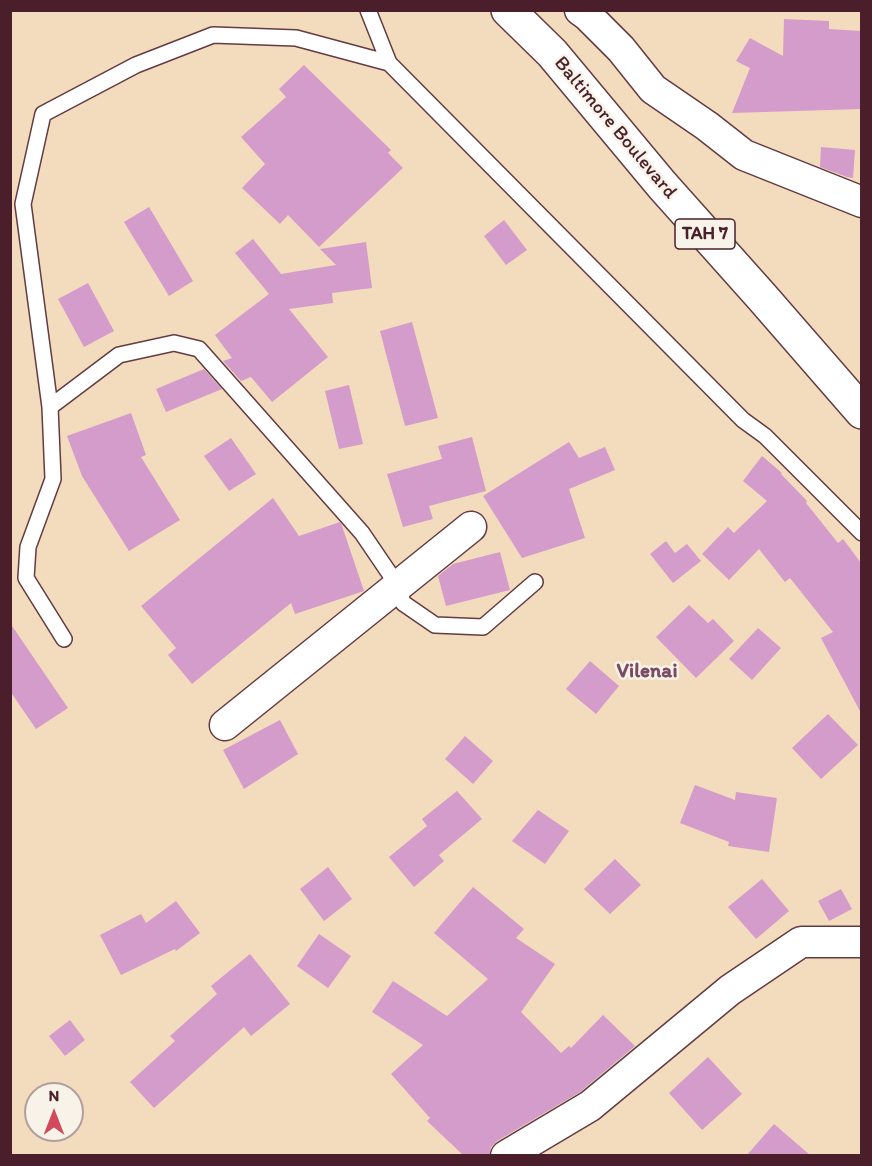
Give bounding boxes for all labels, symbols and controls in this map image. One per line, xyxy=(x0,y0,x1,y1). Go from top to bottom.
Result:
street label: Baltimore Boulevard xyxy=(548,52,682,204)
road number: TAH 7 xyxy=(675,219,735,249)
district label: Vilenai xyxy=(616,659,678,685)
north arrow xyxy=(24,1082,84,1142)
text: N xyxy=(49,1086,59,1105)

